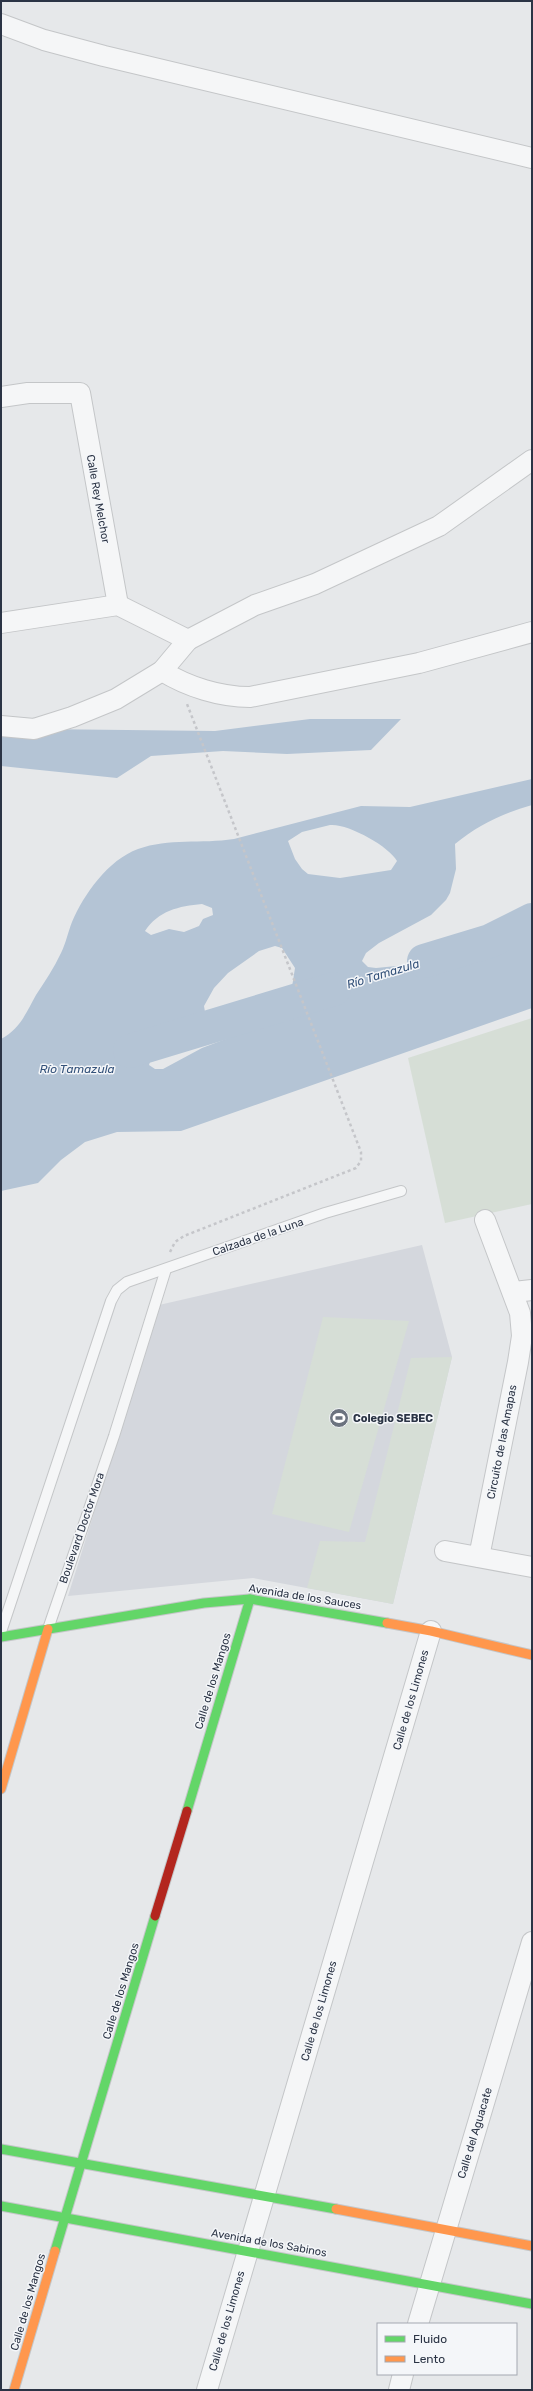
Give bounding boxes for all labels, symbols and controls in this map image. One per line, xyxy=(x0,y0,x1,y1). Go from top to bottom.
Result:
street label: Calle Rey Melchor xyxy=(84,454,112,545)
water label: Río Tamazula xyxy=(345,956,421,992)
water label: Río Tamazula xyxy=(39,1062,115,1076)
street label: Calzada de la Luna xyxy=(211,1215,305,1259)
street label: Circuito de las Amapas xyxy=(485,1383,520,1500)
sports icon: Colegio SEBEC xyxy=(328,1407,350,1429)
place label: Colegio SEBEC xyxy=(353,1412,433,1425)
street label: Boulevard Doctor Mora xyxy=(57,1471,107,1585)
street label: Avenida de los Sauces xyxy=(248,1582,363,1612)
street label: Calle de los Mangos xyxy=(192,1631,234,1731)
street label: Calle de los Limones xyxy=(390,1648,432,1752)
street label: Calle de los Mangos xyxy=(100,1941,142,2041)
street label: Calle de los Limones xyxy=(298,1959,340,2063)
street label: Calle del Aguacate xyxy=(455,2086,495,2180)
street label: Avenida de los Sabinos xyxy=(210,2226,328,2260)
street label: Calle de los Mangos xyxy=(8,2252,48,2352)
street label: Calle de los Limones xyxy=(206,2269,248,2373)
legend xyxy=(377,2323,517,2375)
text: Fluido xyxy=(413,2332,447,2346)
text: Lento xyxy=(413,2352,445,2366)

